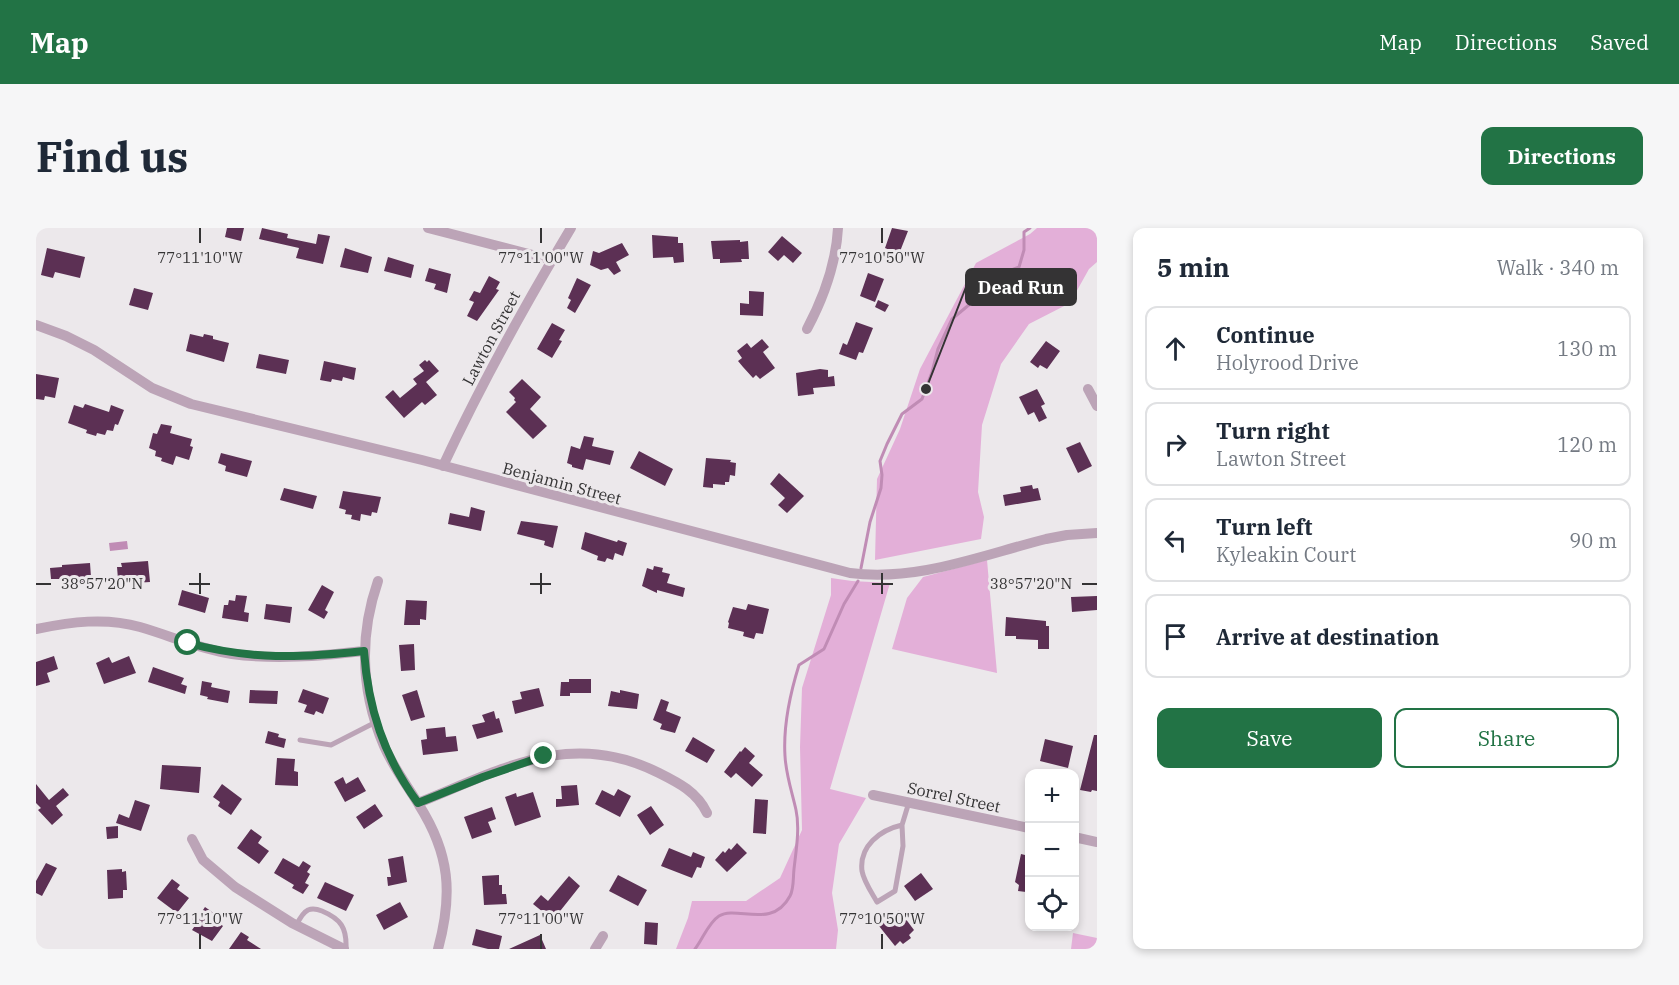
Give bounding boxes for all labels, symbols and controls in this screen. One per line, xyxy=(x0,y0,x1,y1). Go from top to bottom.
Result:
text: Map xyxy=(30,24,89,61)
text: Map xyxy=(1379,28,1422,56)
text: Directions xyxy=(1455,28,1557,56)
text: Saved xyxy=(1590,28,1649,56)
button: Directions xyxy=(1481,127,1643,185)
text: Find us xyxy=(36,129,188,184)
text: 77°11'10"W xyxy=(157,248,243,267)
text: 77°11'00"W xyxy=(498,248,584,267)
text: 77°10'50"W xyxy=(839,248,925,267)
text: 5 min xyxy=(1157,250,1230,284)
text: Walk · 340 m xyxy=(1497,254,1619,281)
callout: Dead Run xyxy=(966,269,1076,305)
text: Dead Run xyxy=(978,276,1064,299)
street label: Lawton Street xyxy=(458,287,524,389)
text: Continue xyxy=(1216,320,1315,349)
icon: ahead xyxy=(1159,332,1192,365)
text: 130 m xyxy=(1557,335,1617,362)
text: Holyrood Drive xyxy=(1216,349,1359,376)
text: Turn right xyxy=(1216,416,1330,445)
icon: right xyxy=(1159,428,1192,461)
text: 120 m xyxy=(1557,431,1617,458)
text: Lawton Street xyxy=(1216,445,1346,472)
street label: Benjamin Street xyxy=(500,458,624,509)
text: Turn left xyxy=(1216,512,1312,541)
icon: left xyxy=(1159,524,1192,557)
text: 90 m xyxy=(1569,527,1617,554)
text: Kyleakin Court xyxy=(1216,541,1356,568)
text: 38°57'20"N xyxy=(61,574,143,593)
text: 38°57'20"N xyxy=(990,574,1072,593)
icon: arrive xyxy=(1159,620,1192,653)
text: Arrive at destination xyxy=(1216,622,1439,651)
route start xyxy=(174,629,200,655)
button: Save xyxy=(1157,708,1382,768)
button: Share xyxy=(1394,708,1619,768)
route end xyxy=(530,742,556,768)
map controls xyxy=(1025,769,1079,931)
button: + xyxy=(1025,769,1079,823)
street label: Sorrel Street xyxy=(906,777,1003,817)
button: − xyxy=(1025,823,1079,877)
button: locate xyxy=(1025,877,1079,931)
text: 77°11'10"W xyxy=(157,909,243,928)
text: 77°11'00"W xyxy=(498,909,584,928)
text: 77°10'50"W xyxy=(839,909,925,928)

